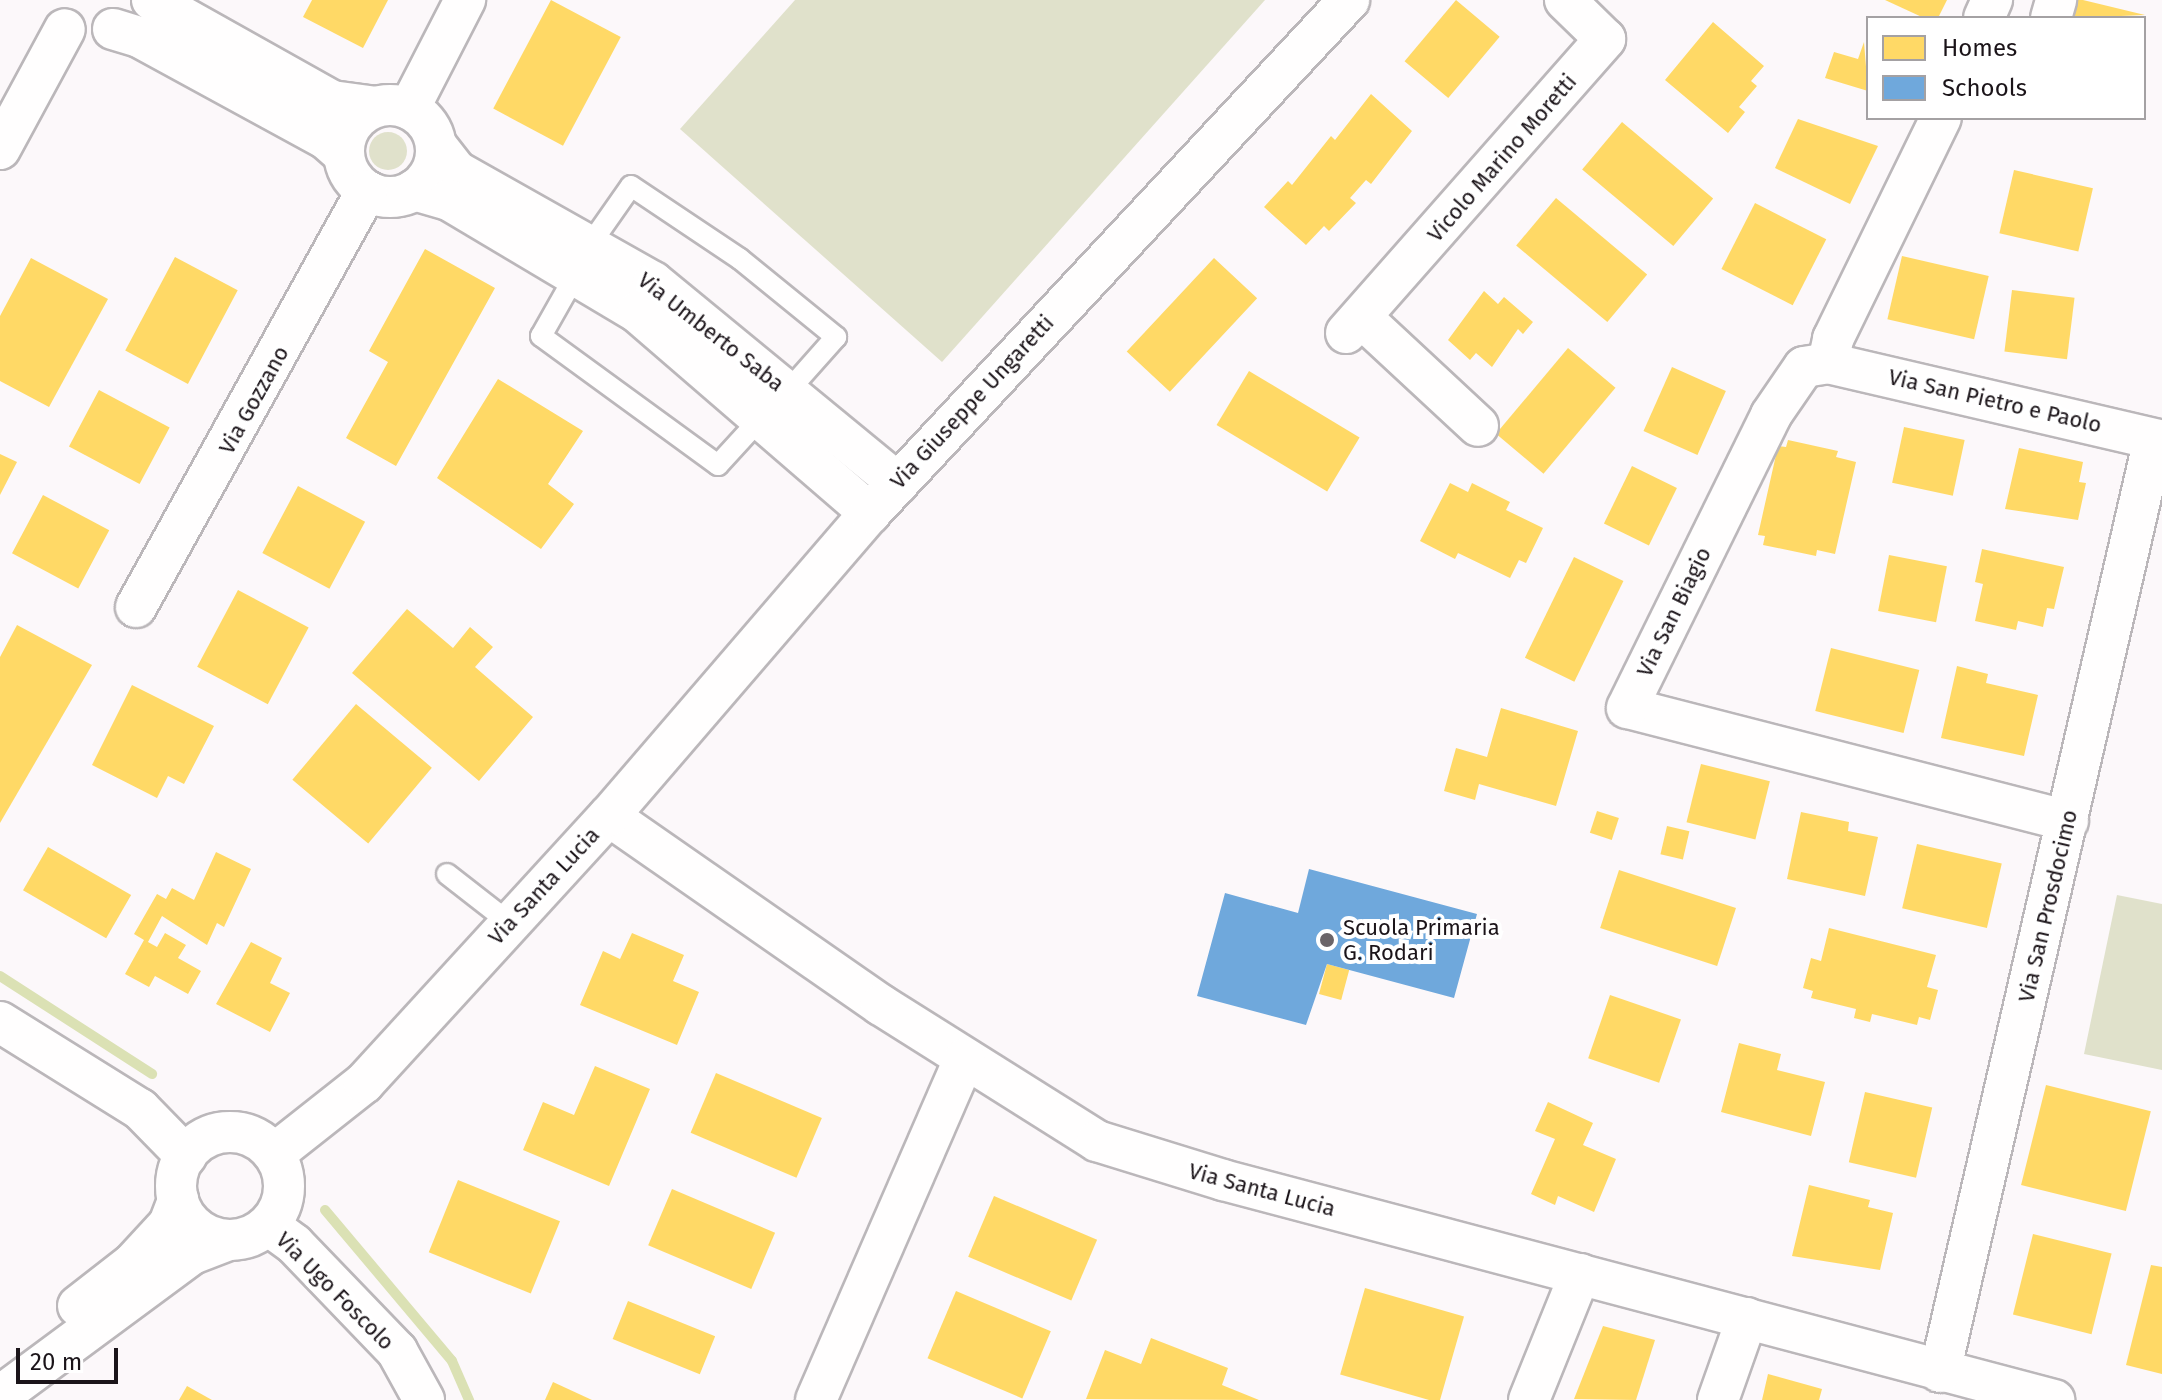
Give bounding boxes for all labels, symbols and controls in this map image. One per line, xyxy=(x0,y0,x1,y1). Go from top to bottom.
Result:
legend xyxy=(1866,16,2146,120)
text: Homes xyxy=(1942,34,2017,62)
street label: Vicolo Marino Moretti xyxy=(1422,69,1582,247)
text: Schools xyxy=(1942,74,2027,102)
street label: Via Umberto Saba xyxy=(633,267,789,397)
street label: Via Giuseppe Ungaretti xyxy=(885,310,1059,494)
street label: Via Gozzano xyxy=(214,341,294,459)
street label: Via San Pietro e Paolo xyxy=(1886,364,2104,438)
street label: Via San Biagio xyxy=(1631,543,1717,681)
street label: Via San Prosdocimo xyxy=(2013,807,2083,1005)
street label: Via Santa Lucia xyxy=(483,822,605,950)
place label: Scuola Primaria G. Rodari xyxy=(1343,914,1500,966)
marker: Scuola Primaria G. Rodari xyxy=(1318,931,1336,949)
street label: Via Santa Lucia xyxy=(1186,1158,1338,1222)
street label: Via Ugo Foscolo xyxy=(271,1227,399,1355)
scale bar xyxy=(20,1332,122,1382)
text: 20 m xyxy=(30,1348,82,1376)

